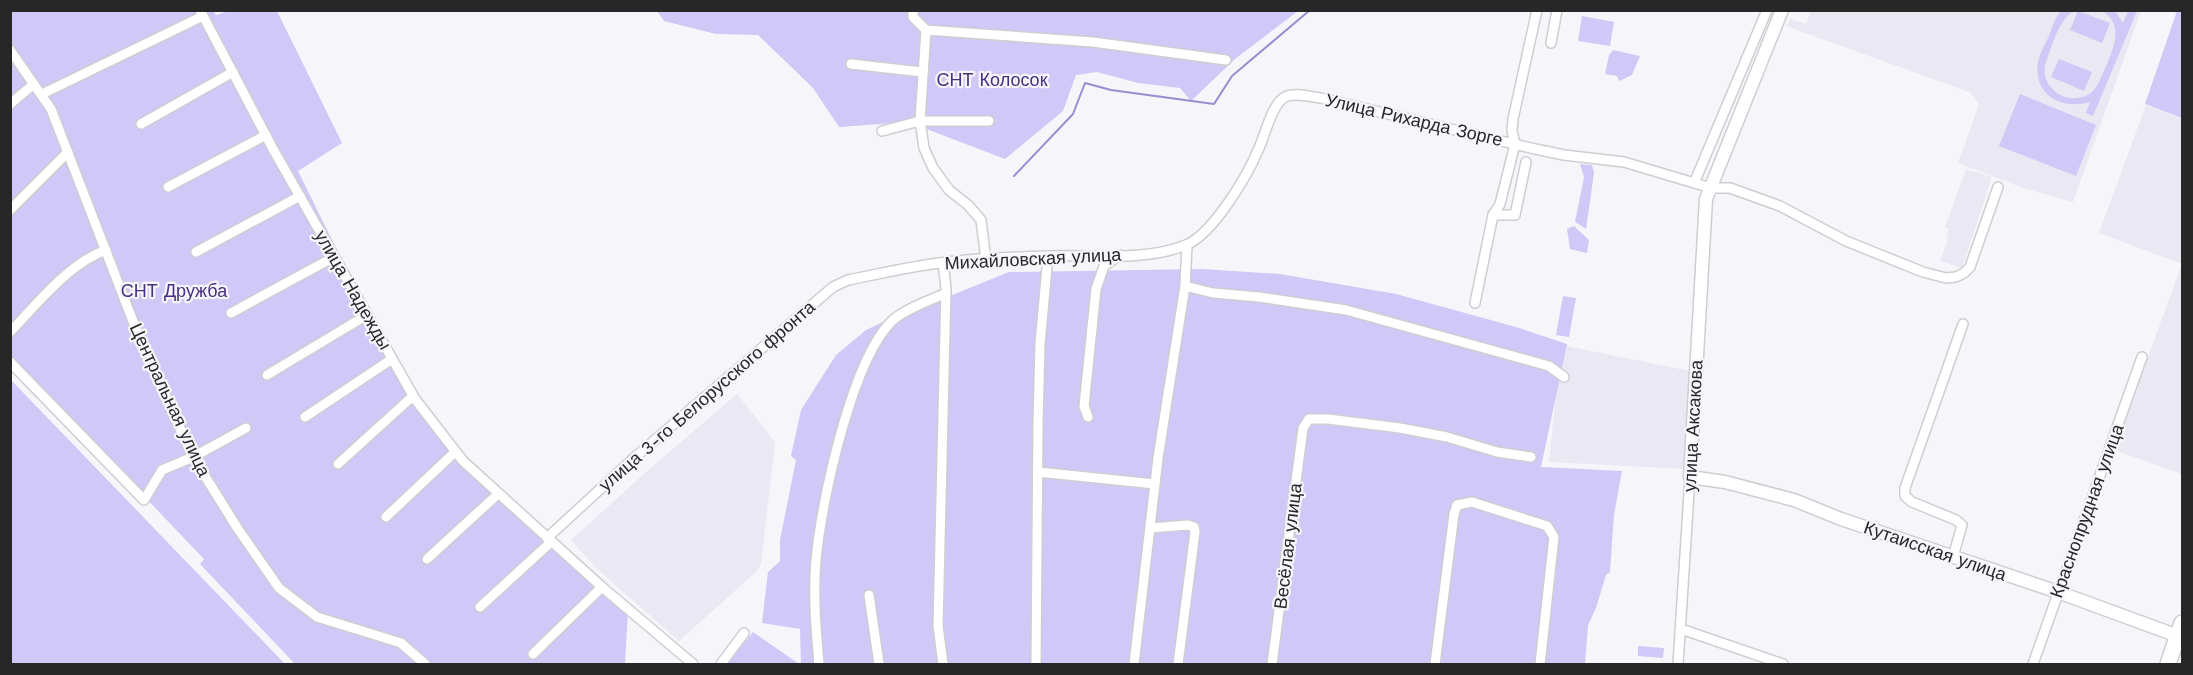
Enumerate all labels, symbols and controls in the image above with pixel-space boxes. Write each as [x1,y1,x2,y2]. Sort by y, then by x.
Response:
park label: СНТ Колосок [936,69,1048,90]
street label: Улица Рихарда Зорге [1323,89,1505,150]
street label: улица Надежды [311,226,396,353]
street label: Михайловская улица [944,243,1123,274]
park label: СНТ Дружба [121,280,228,301]
street label: улица 3-го Белорусского фронта [594,295,820,495]
street label: Центральная улица [126,320,216,481]
street label: улица Аксакова [1679,358,1706,493]
street label: Краснопрудная улица [2045,420,2128,601]
street label: Весёлая улица [1269,481,1306,610]
street label: Кутаисская улица [1861,516,2010,585]

